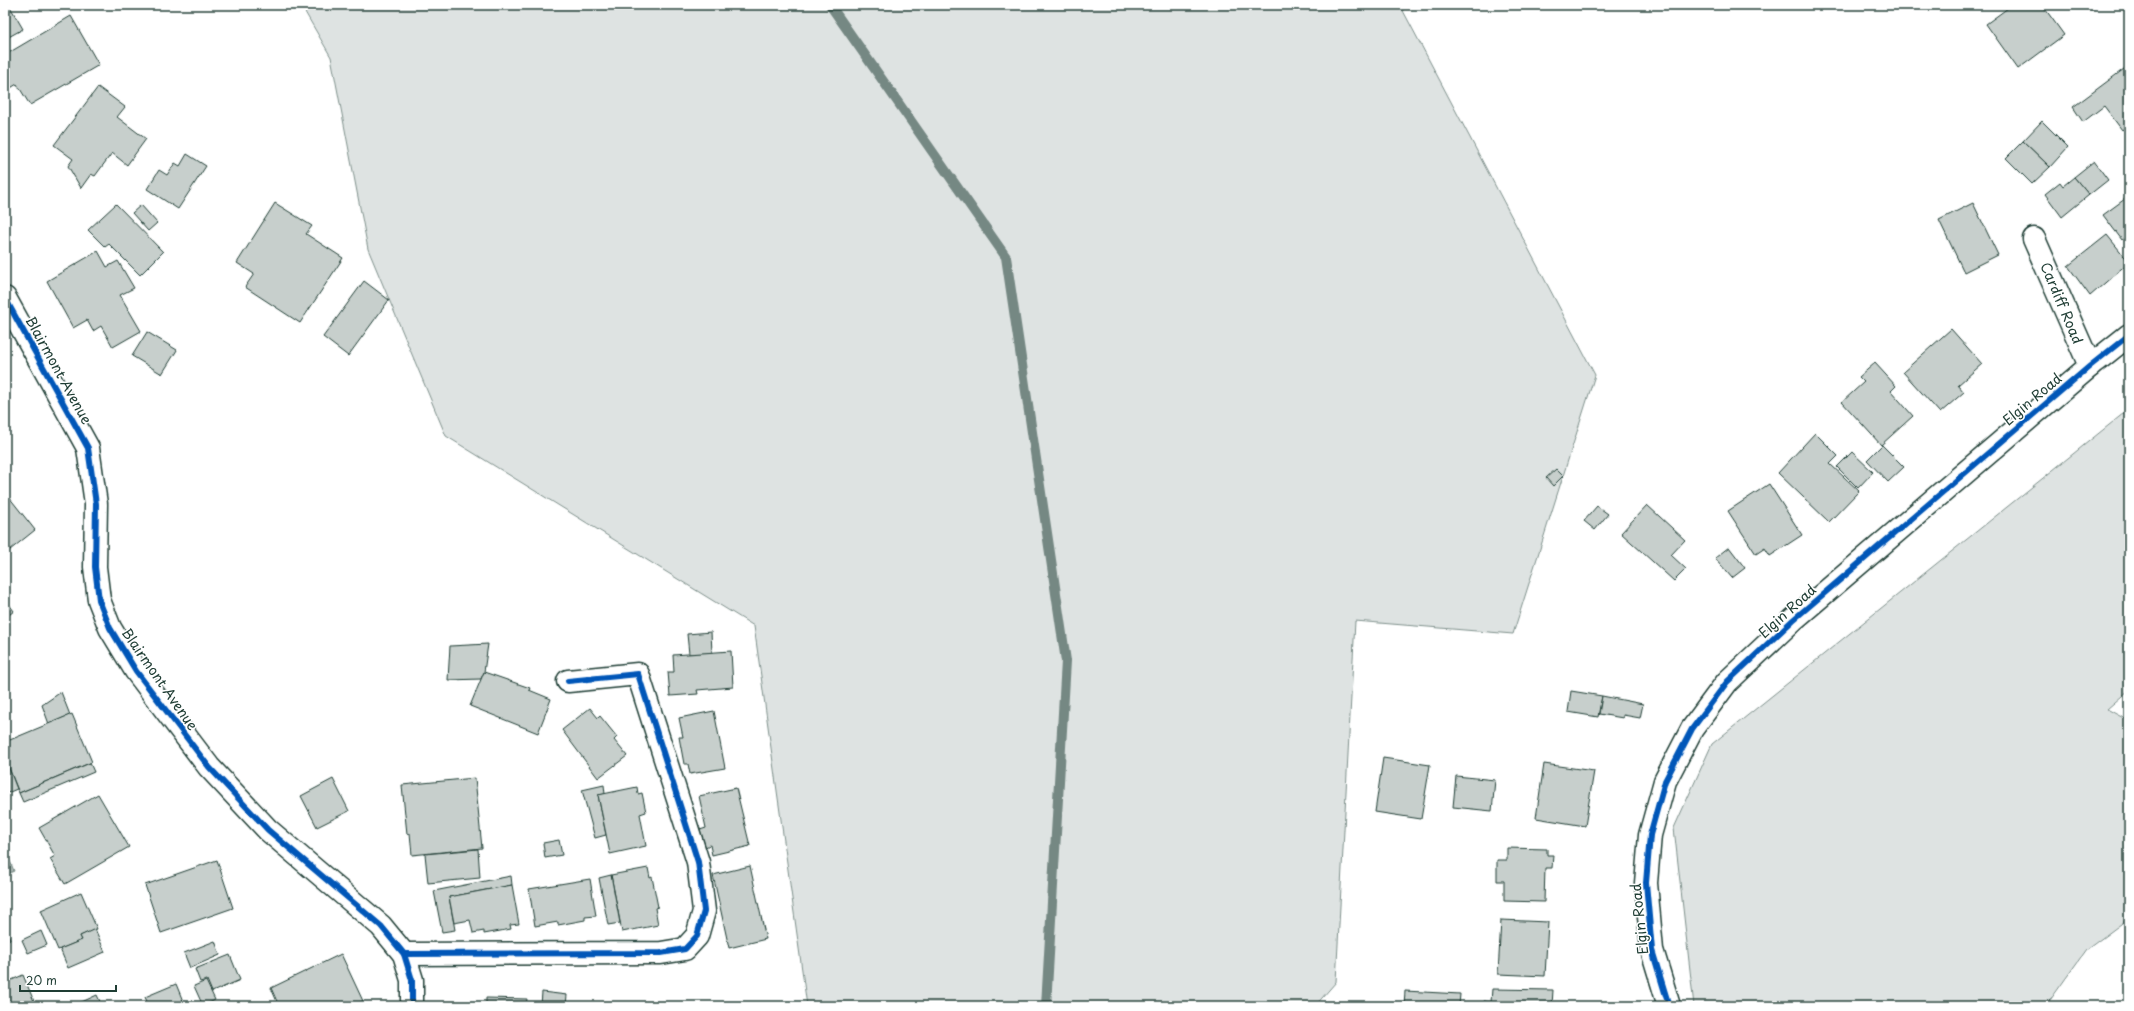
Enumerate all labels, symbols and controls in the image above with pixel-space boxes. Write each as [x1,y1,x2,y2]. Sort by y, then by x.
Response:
street label: Cardiff Road [2035,259,2089,347]
street label: Blairmont Avenue [21,312,98,428]
street label: Elgin Road [1998,368,2066,430]
street label: Elgin Road [1753,579,1821,643]
street label: Blairmont Avenue [117,624,203,735]
street label: Elgin Road [1625,882,1653,956]
scale bar [20,967,116,993]
text: 20 m [26,971,57,989]

